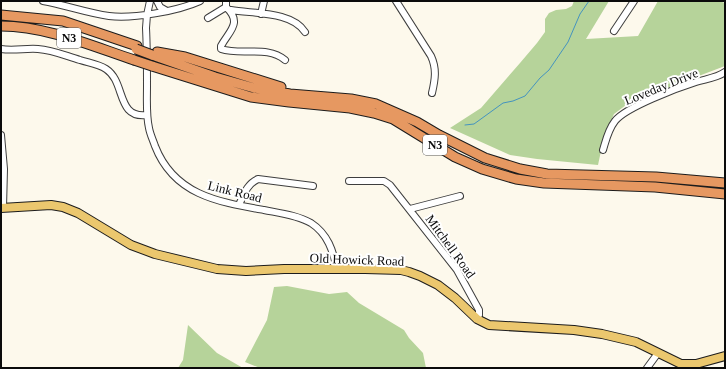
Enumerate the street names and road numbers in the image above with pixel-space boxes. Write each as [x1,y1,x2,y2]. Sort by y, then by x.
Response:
road number: N3 [57,28,81,48]
street label: Loveday Drive [622,65,701,108]
road number: N3 [423,135,447,155]
street label: Link Road [206,178,264,206]
street label: Mitchell Road [423,212,479,281]
street label: Old Howick Road [309,250,405,269]

